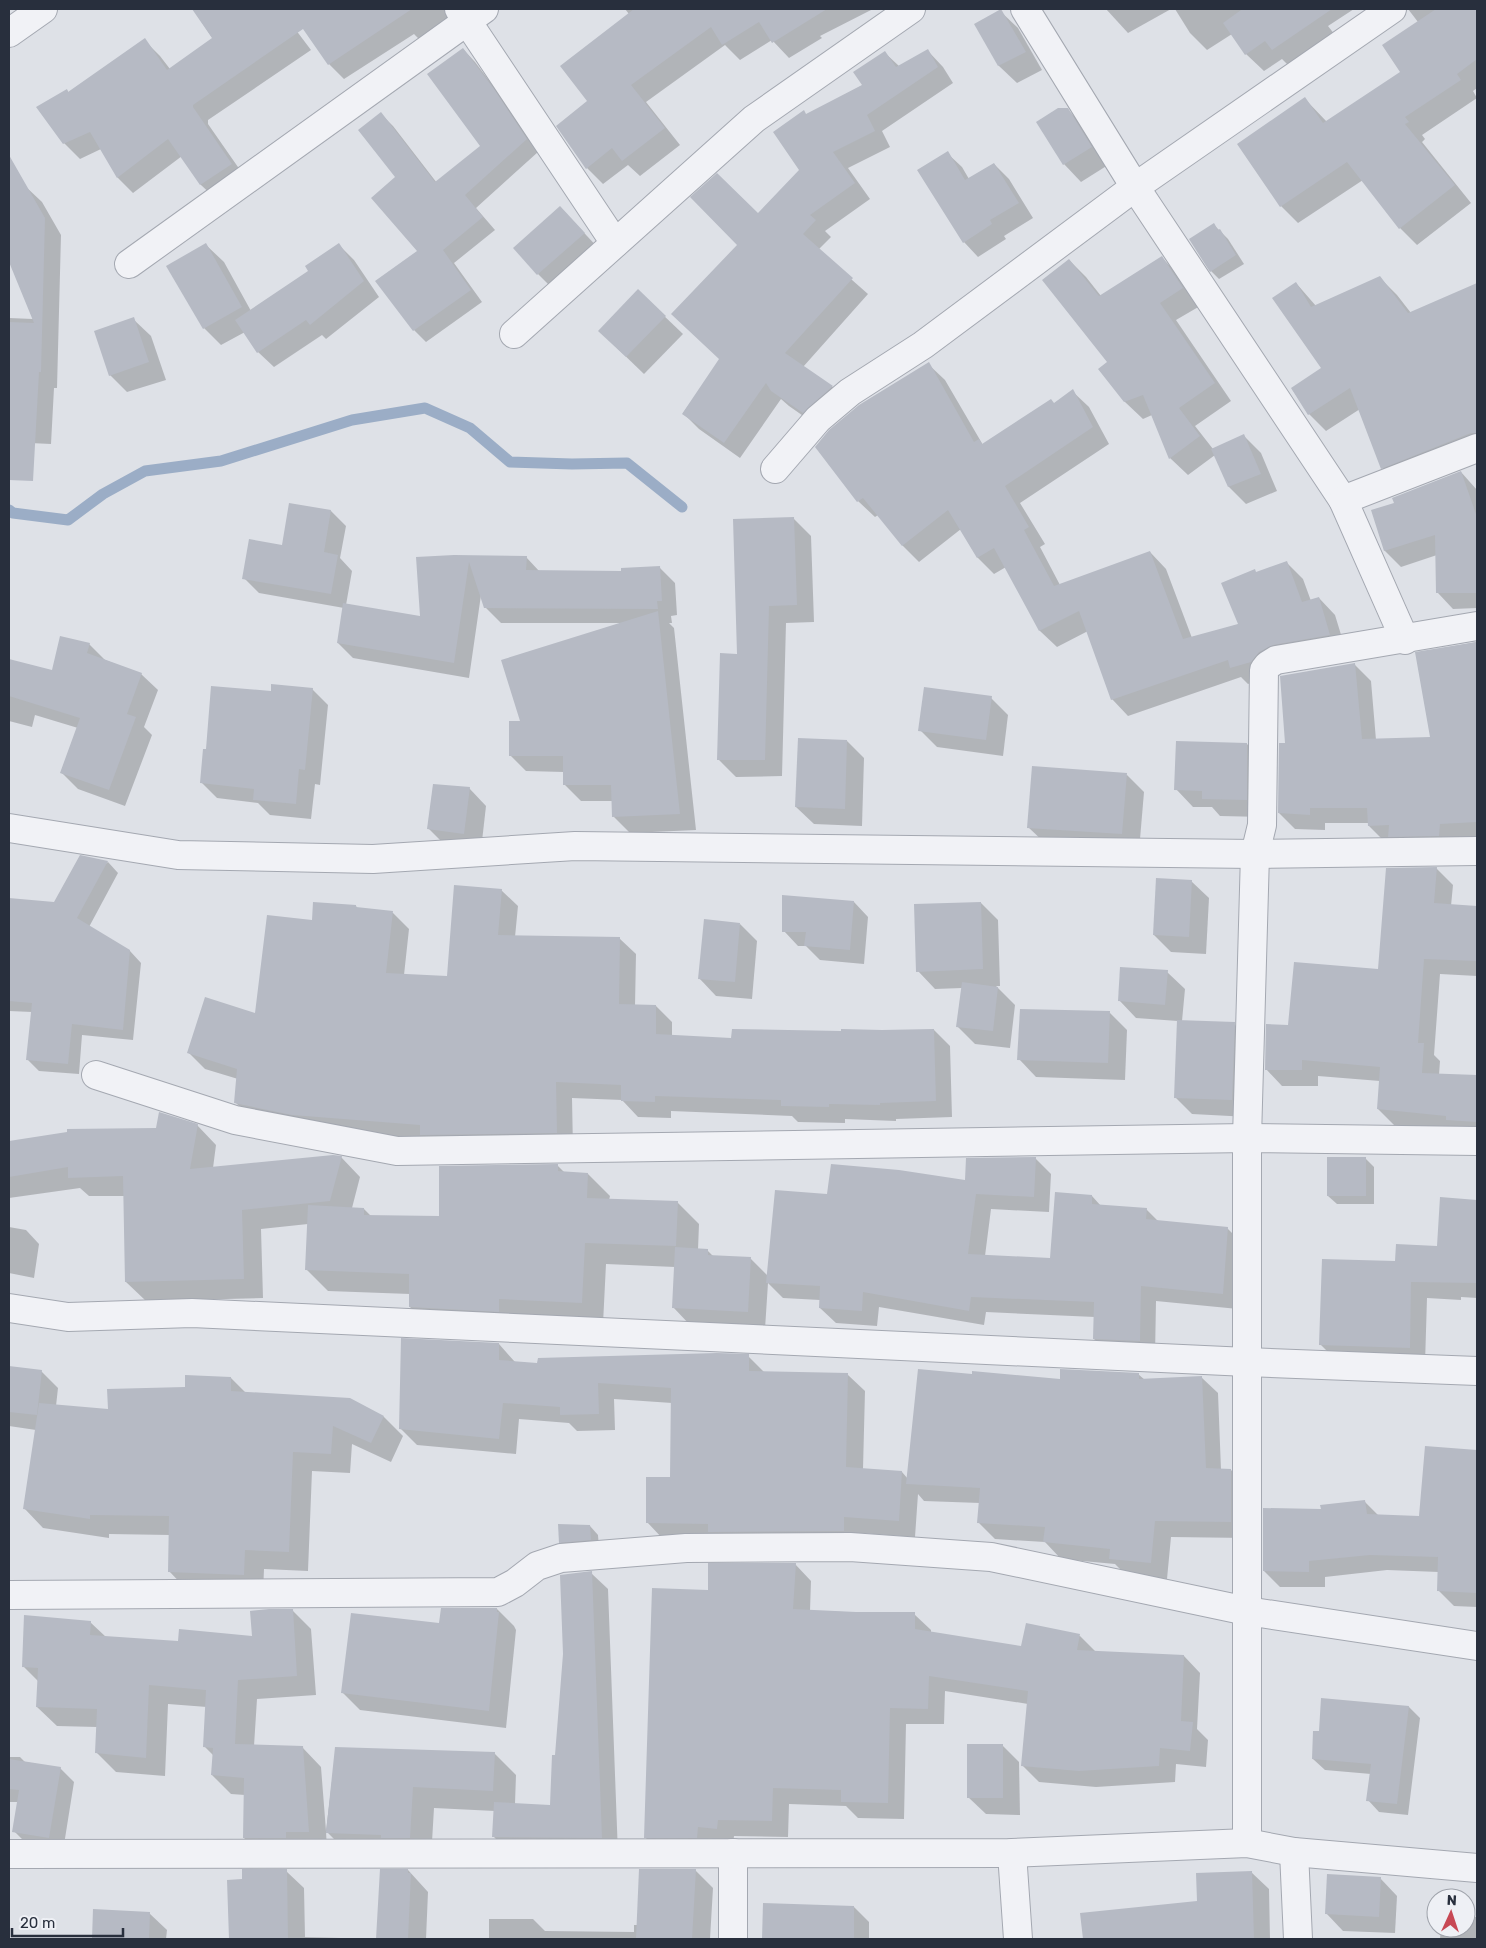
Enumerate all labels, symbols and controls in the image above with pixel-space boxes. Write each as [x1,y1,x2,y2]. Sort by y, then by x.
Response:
north arrow [1426,1888,1476,1938]
text: N [1446,1892,1457,1909]
scale bar [12,1906,124,1938]
text: 20 m [20,1914,55,1932]

